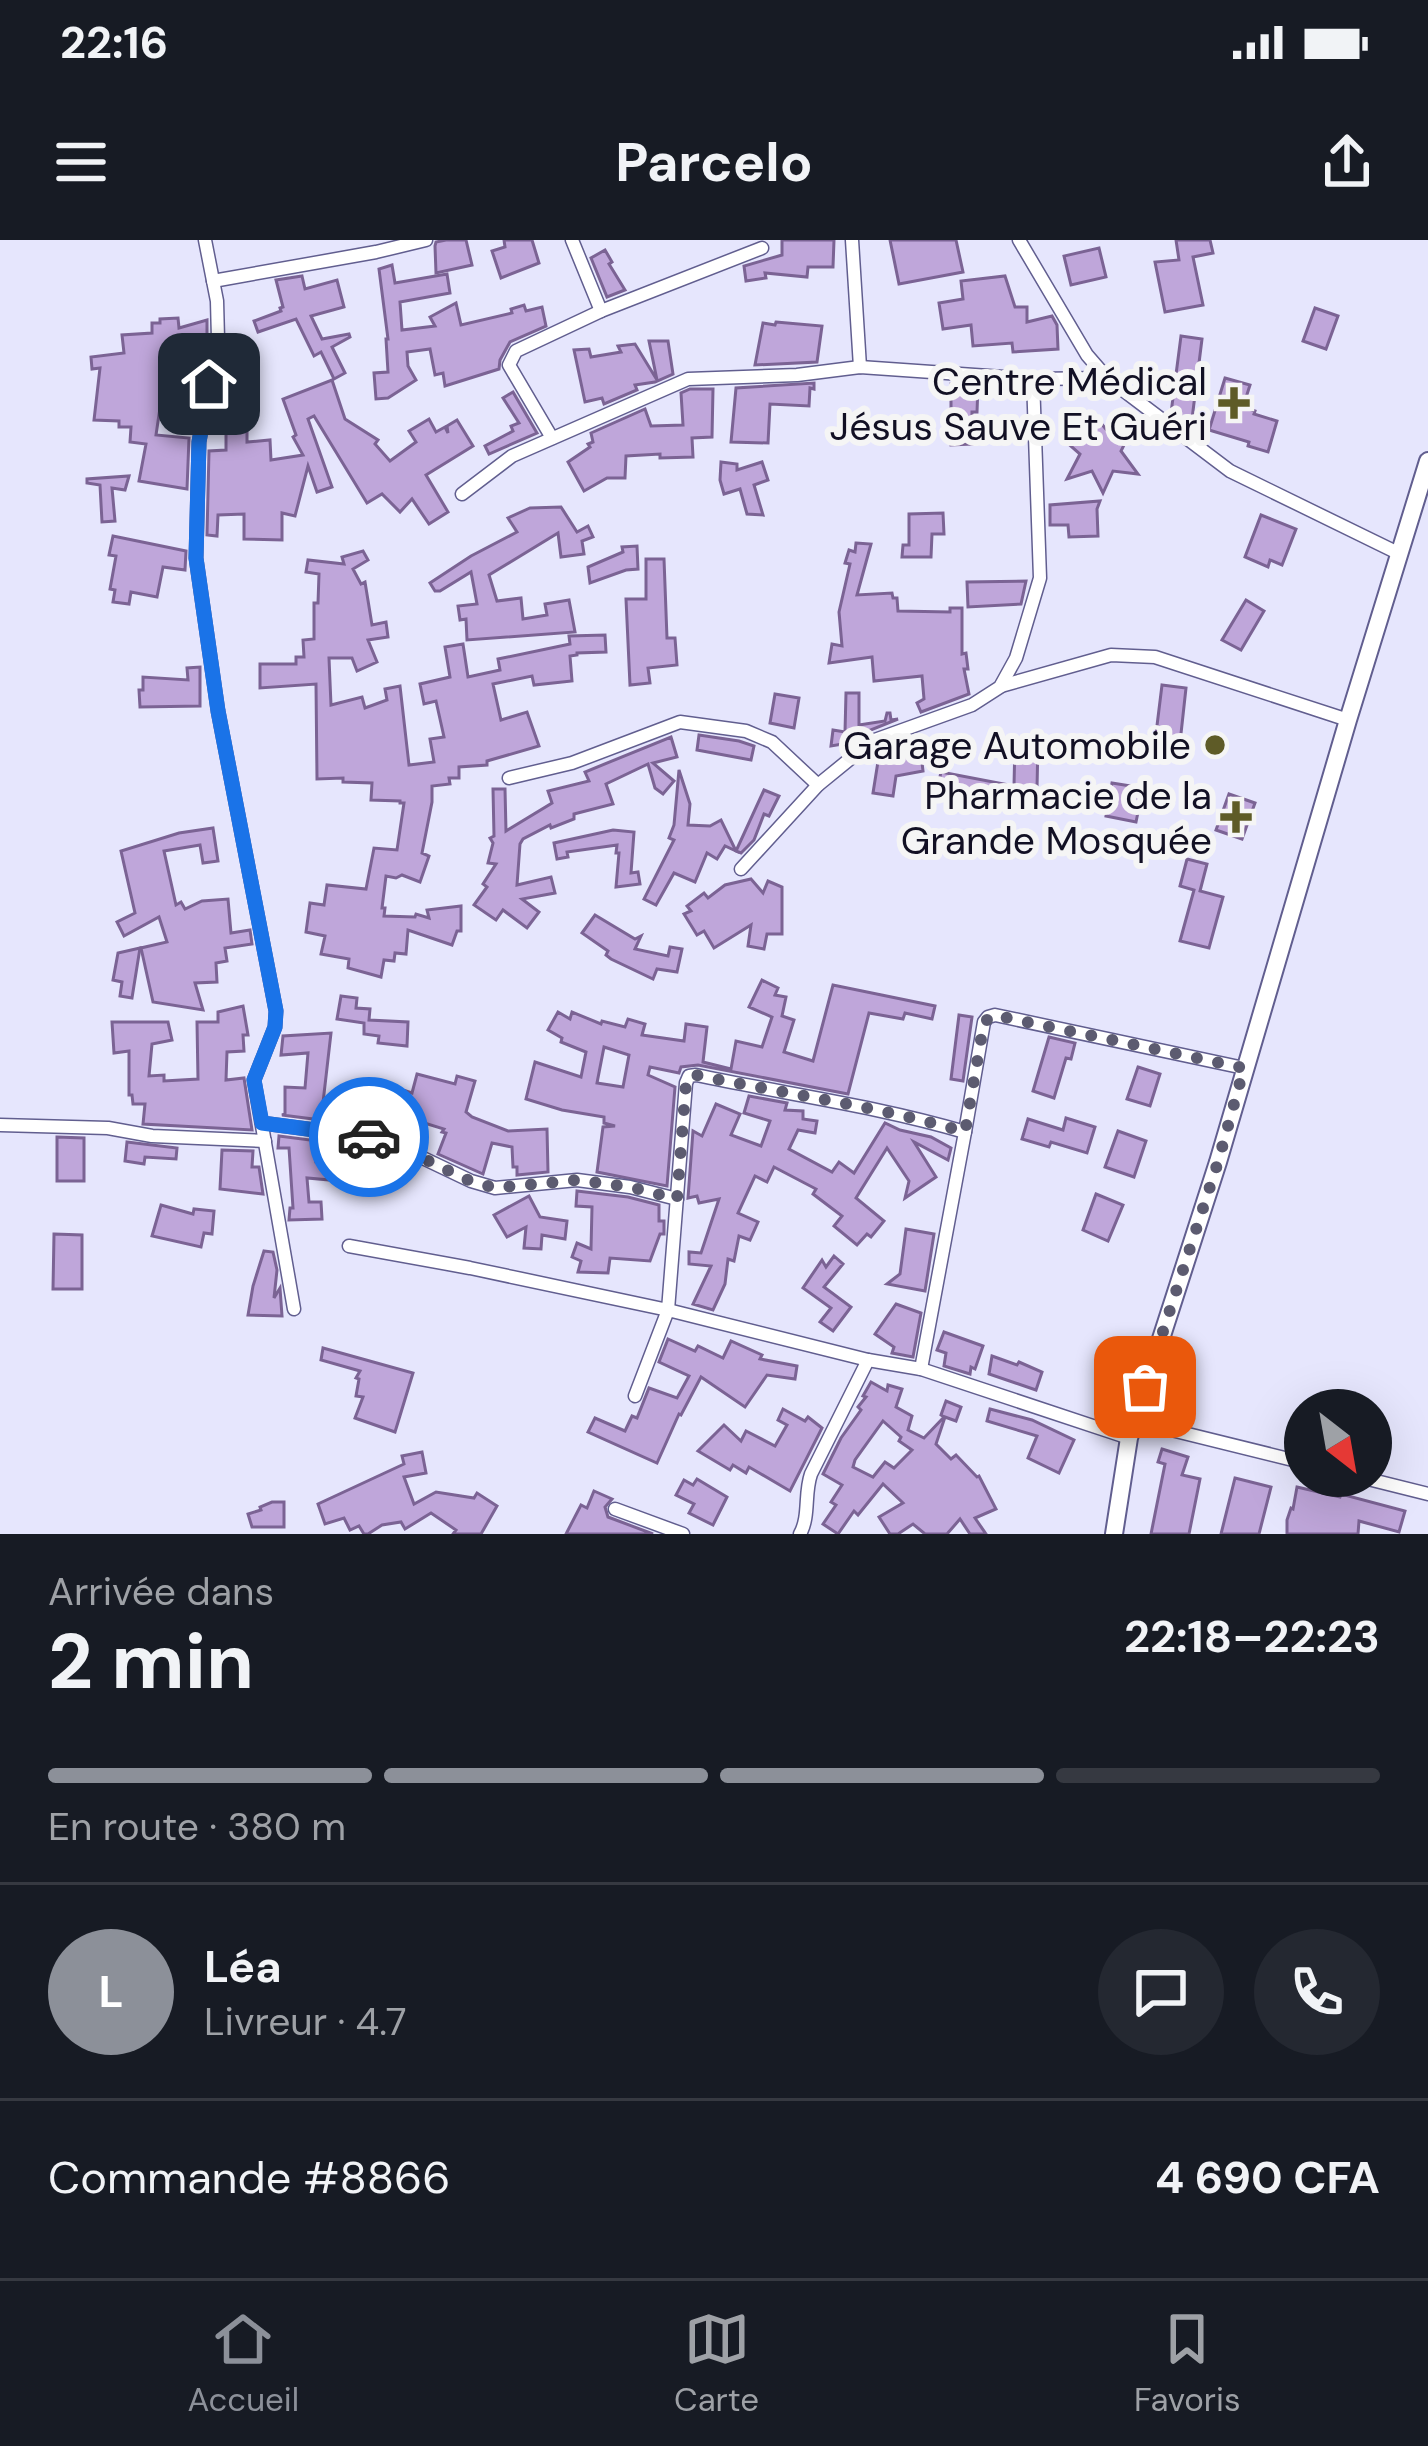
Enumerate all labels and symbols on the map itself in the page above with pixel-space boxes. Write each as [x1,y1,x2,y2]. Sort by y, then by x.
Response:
pin [158,333,260,435]
place label: Centre Médical Jésus Sauve Et Guéri [830,356,1207,452]
marker: Centre Médical Jésus Sauve Et Guéri [1218,387,1250,419]
place label: Garage Automobile [843,720,1191,771]
marker: Garage Automobile [1202,732,1228,758]
place label: Pharmacie de la Grande Mosquée [901,770,1212,866]
marker: Pharmacie de la Grande Mosquée [1223,804,1249,830]
courier [309,1077,429,1197]
pin [1094,1336,1196,1438]
north arrow [1284,1389,1392,1497]

